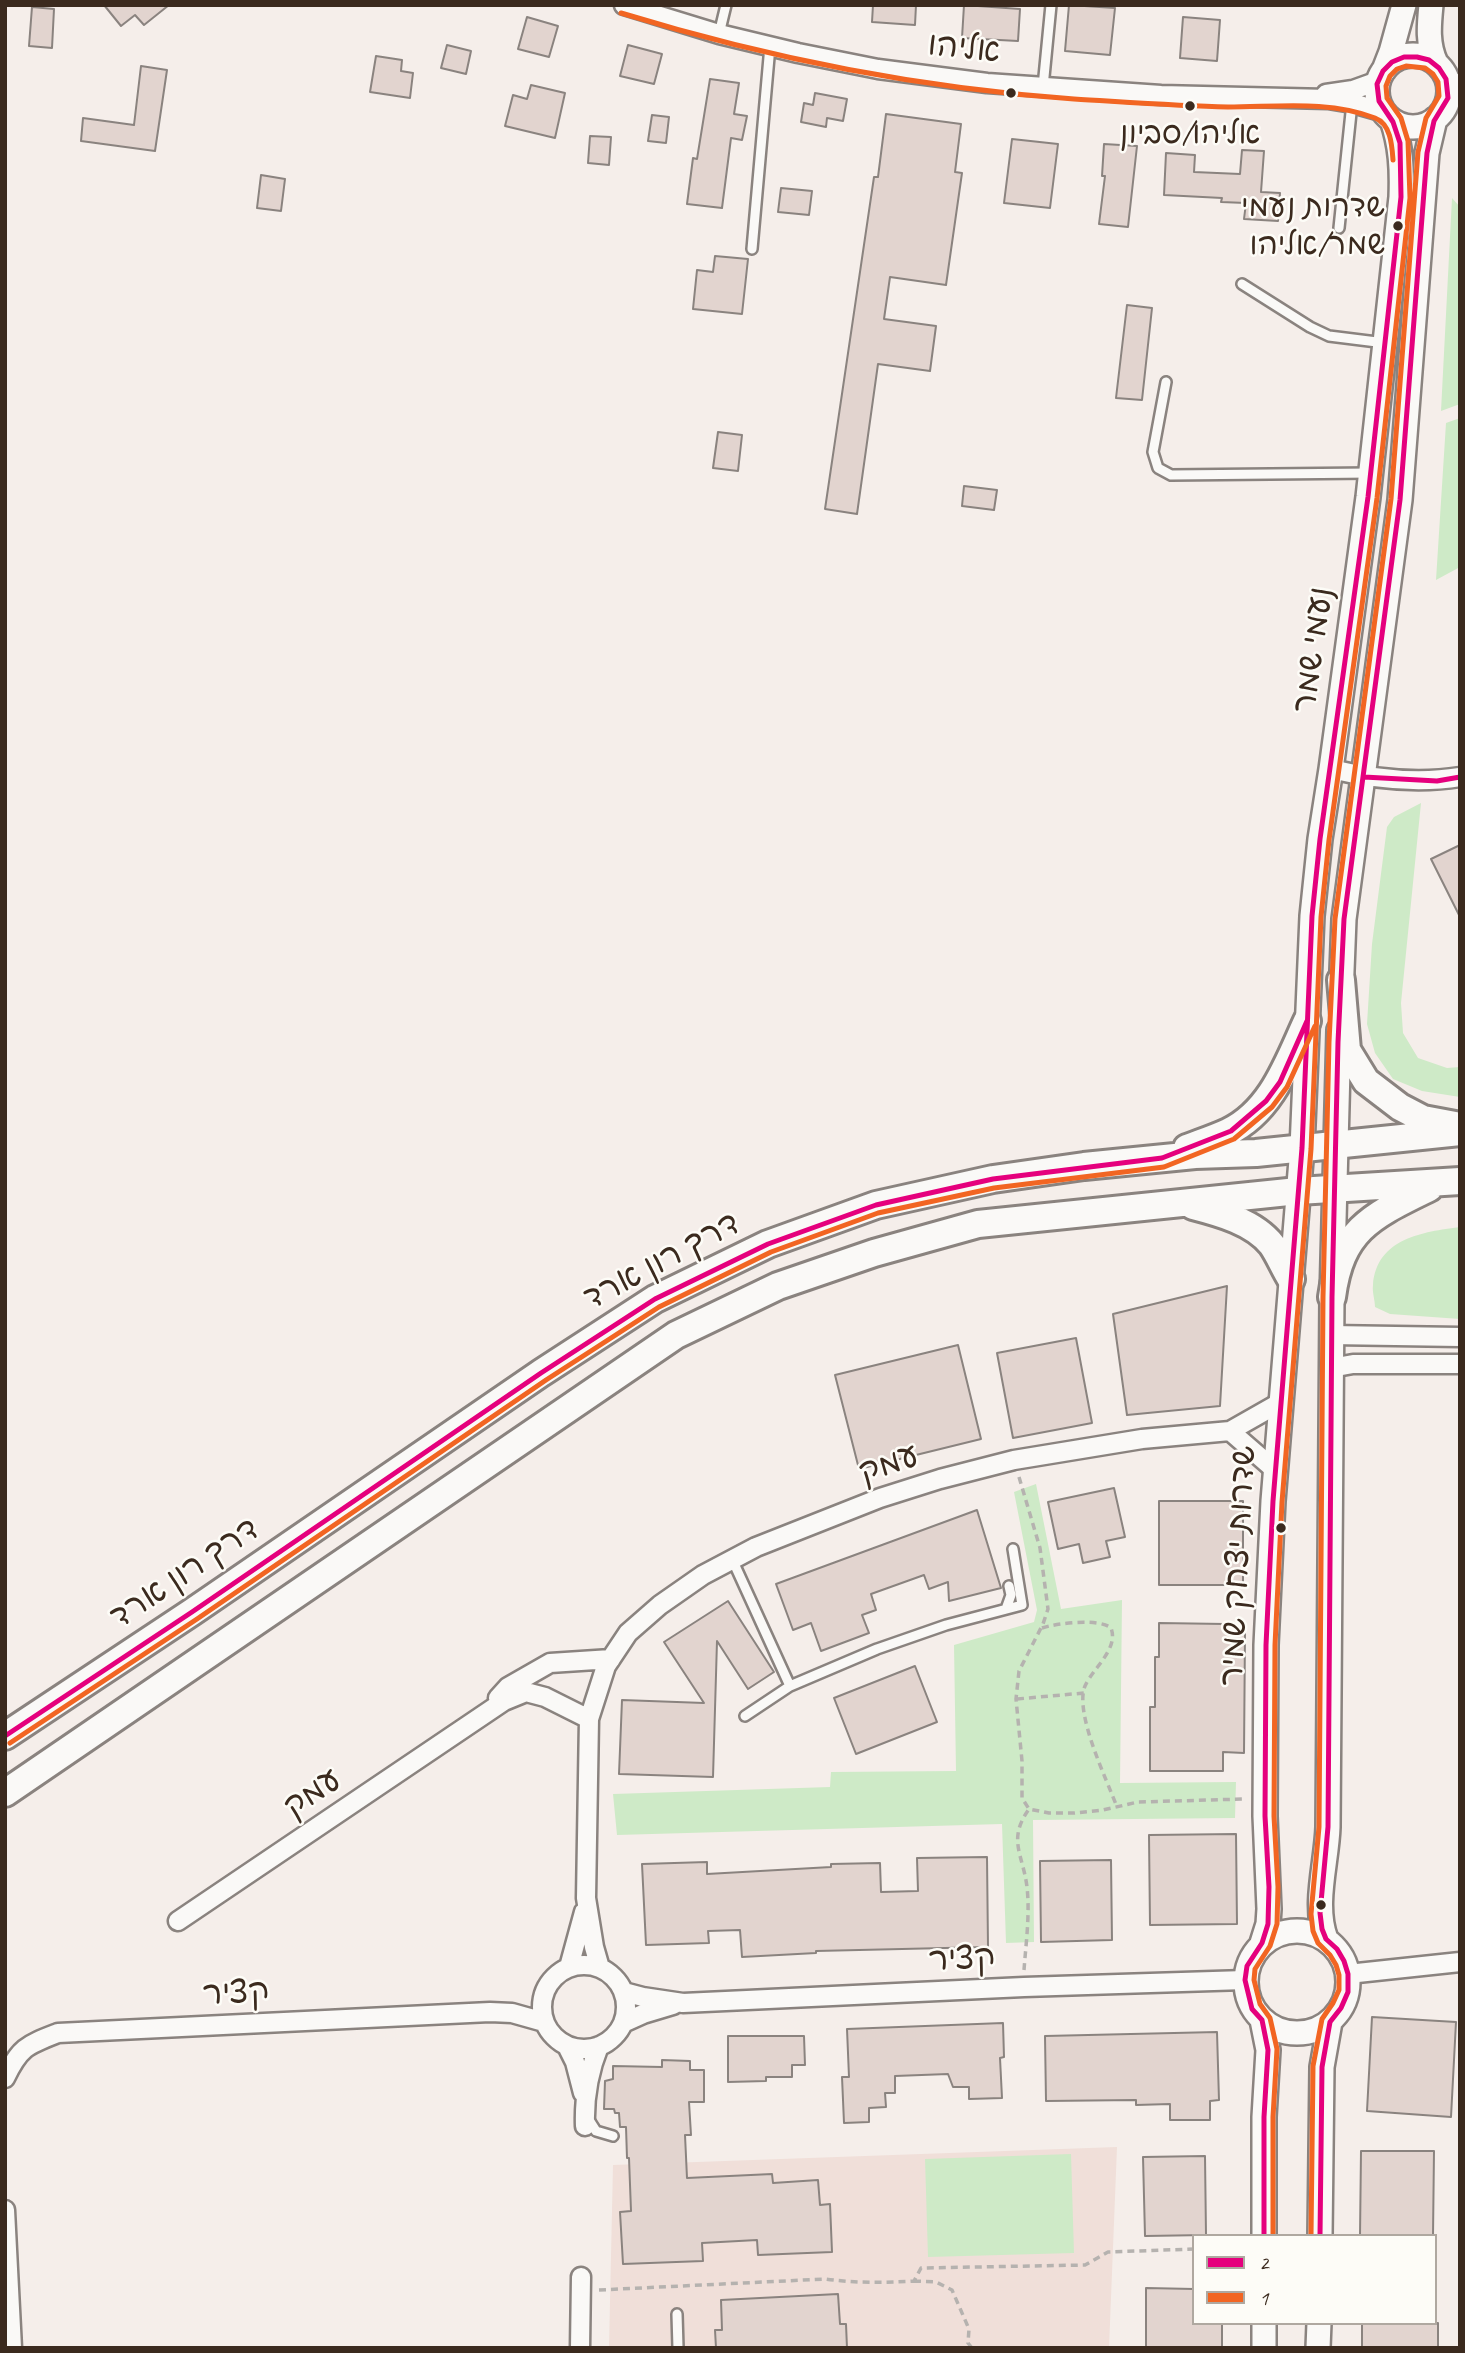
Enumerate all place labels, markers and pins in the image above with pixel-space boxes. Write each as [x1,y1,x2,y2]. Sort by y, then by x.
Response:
unlabelled marker [1004,86,1018,100]
marker: אליהו/סביון [1183,99,1197,113]
place label: אליהו/סביון [1119,116,1261,154]
place label: שדרות נעמי שמר/אליהו [1241,189,1385,262]
marker: שדרות נעמי שמר/אליהו [1391,219,1405,233]
unlabelled marker [1274,1521,1288,1535]
unlabelled marker [1314,1898,1328,1912]

